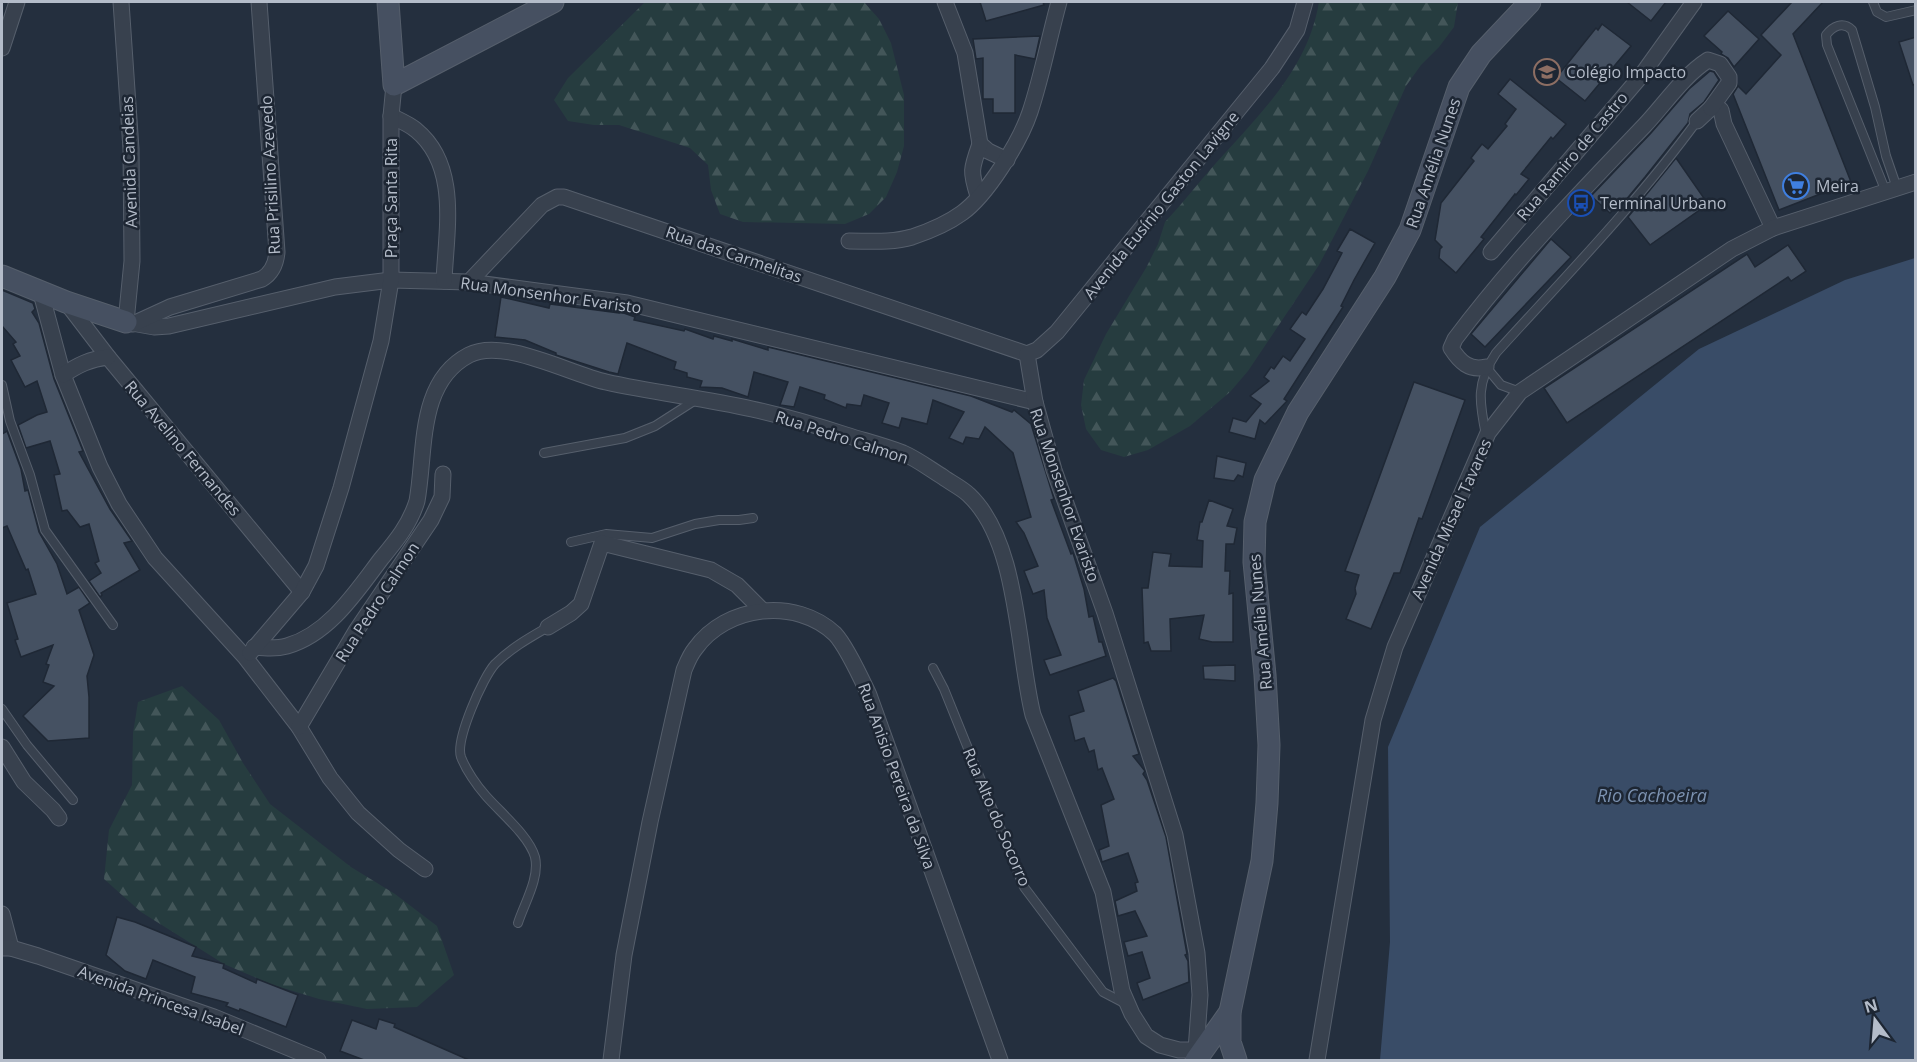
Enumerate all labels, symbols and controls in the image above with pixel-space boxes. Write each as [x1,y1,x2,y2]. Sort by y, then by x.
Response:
school or university icon: Colégio Impacto [1532,57,1562,87]
place label: Colégio Impacto [1566,61,1686,83]
street label: Rua Ramiro de Castro [1511,87,1633,225]
street label: Rua Prisilino Azevedo [255,95,285,255]
street label: Rua Amélia Nunes [1400,95,1466,231]
street label: Avenida Candeias [116,96,142,228]
street label: Avenida Eusínio Gaston Lavigne [1078,106,1244,304]
street label: Praça Santa Rita [380,138,402,258]
supermarket icon: Meira [1781,171,1811,201]
place label: Meira [1816,175,1859,197]
bus stop icon: Terminal Urbano [1566,188,1596,218]
place label: Terminal Urbano [1600,192,1726,214]
street label: Rua das Carmelitas [663,220,805,288]
street label: Rua Monsenhor Evaristo [459,271,643,319]
street label: Rua Avelino Fernandes [120,376,246,520]
street label: Rua Pedro Calmon [773,405,911,469]
street label: Rua Monsenhor Evaristo [1025,405,1105,585]
street label: Avenida Misael Tavares [1406,435,1496,603]
street label: Rua Pedro Calmon [330,538,424,666]
street label: Rua Amélia Nunes [1243,553,1277,691]
street label: Rua Anisio Pereira da Silva [853,680,941,872]
street label: Rua Alto do Socorro [958,744,1036,890]
water label: Rio Cachoeira [1597,783,1707,807]
street label: Avenida Princesa Isabel [75,960,247,1040]
north arrow [1845,990,1905,1050]
text: N [1862,993,1880,1018]

